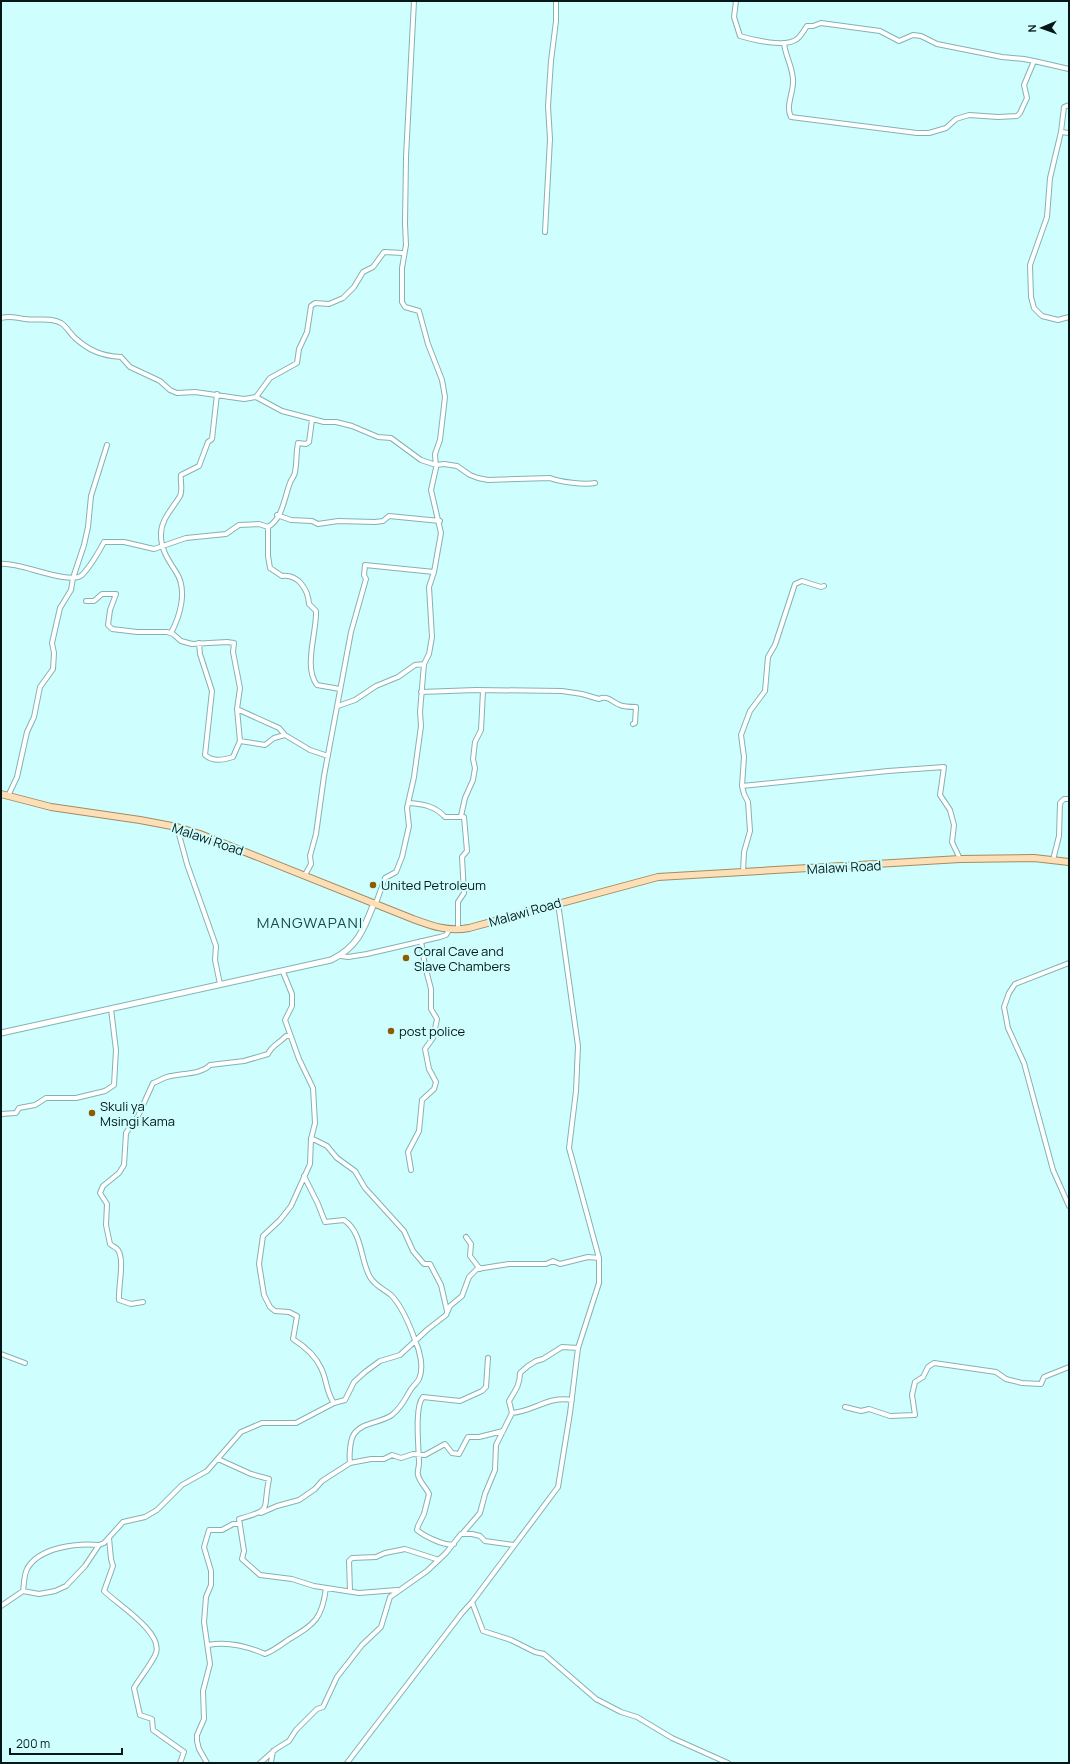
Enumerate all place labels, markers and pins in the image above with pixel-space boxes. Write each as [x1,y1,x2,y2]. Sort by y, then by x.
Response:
place label: United Petroleum [381,876,486,894]
marker: United Petroleum [368,880,378,890]
place label: Coral Cave and Slave Chambers [414,942,511,975]
marker: Coral Cave and Slave Chambers [401,953,411,963]
place label: post police [399,1022,465,1040]
marker: post police [386,1026,396,1036]
place label: Skuli ya Msingi Kama [100,1097,175,1130]
marker: Skuli ya Msingi Kama [87,1108,97,1118]

